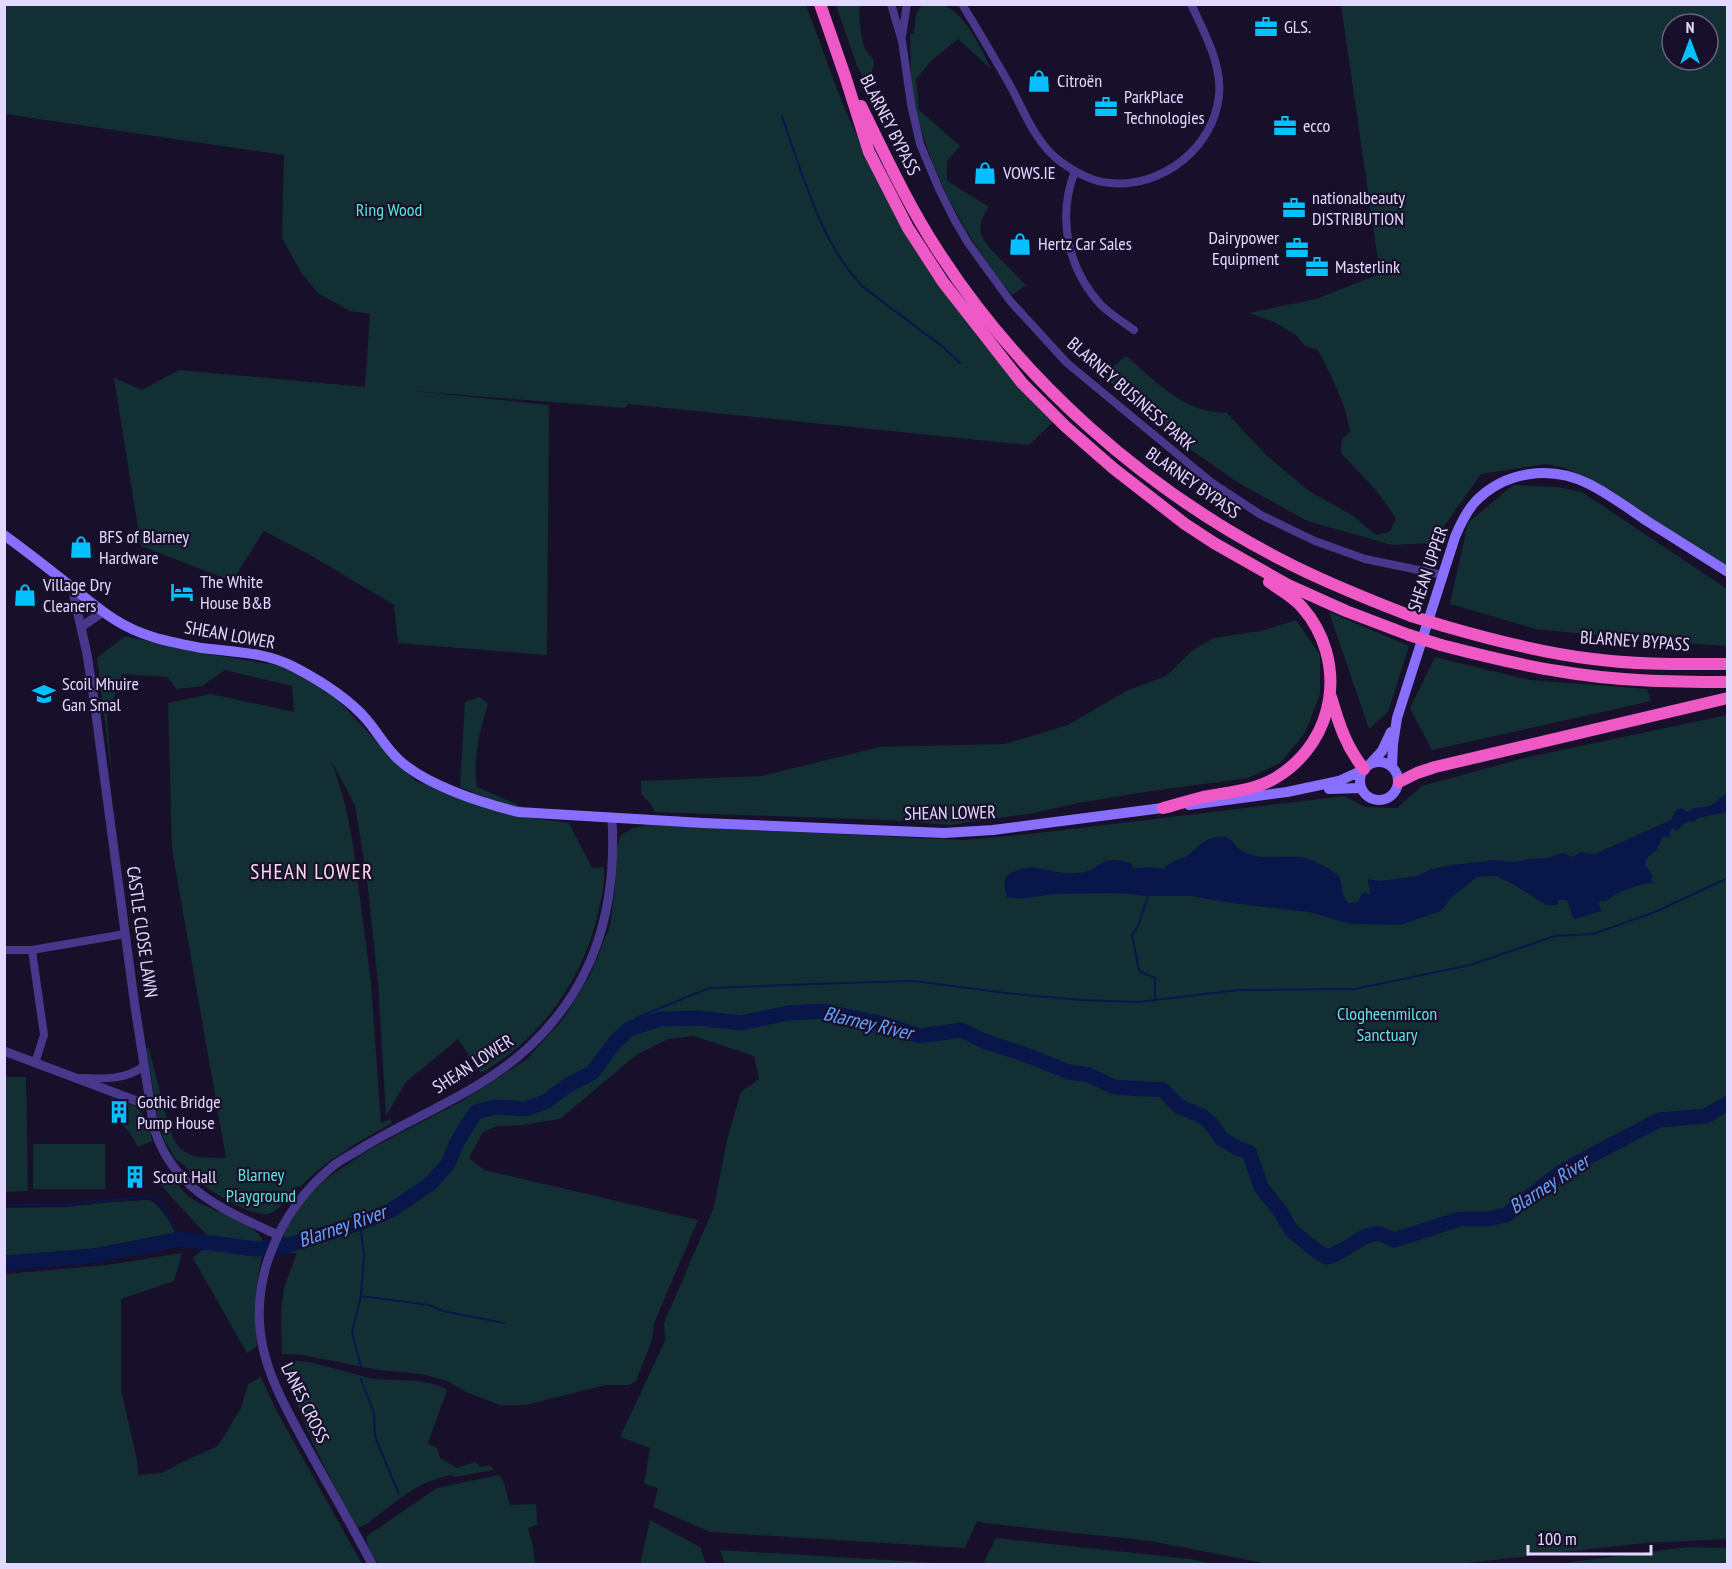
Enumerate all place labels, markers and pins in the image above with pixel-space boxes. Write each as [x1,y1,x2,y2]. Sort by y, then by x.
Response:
office icon: GLS. [1253,14,1279,40]
place label: GLS. [1284,15,1311,38]
shop icon: Citroën [1026,68,1052,94]
place label: Citroën [1057,69,1102,92]
place label: ParkPlace Technologies [1124,85,1205,129]
office icon: ParkPlace Technologies [1093,94,1119,120]
office icon: ecco [1272,113,1298,139]
place label: ecco [1303,114,1330,137]
shop icon: VOWS.IE [972,160,998,186]
place label: VOWS.IE [1002,161,1055,184]
place label: nationalbeauty DISTRIBUTION [1312,186,1405,230]
office icon: nationalbeauty DISTRIBUTION [1281,195,1307,221]
place label: Dairypower Equipment [1208,226,1279,270]
shop icon: Hertz Car Sales [1007,231,1033,257]
place label: Hertz Car Sales [1038,232,1132,255]
office icon: Dairypower Equipment [1284,235,1310,261]
office icon: Masterlink [1304,254,1330,280]
place label: Masterlink [1335,255,1400,278]
place label: BFS of Blarney Hardware [99,525,189,569]
shop icon: BFS of Blarney Hardware [68,534,94,560]
place label: The White House B&B [200,570,271,614]
place label: Village Dry Cleaners [42,573,111,617]
hotel icon: The White House B&B [169,579,195,605]
shop icon: Village Dry Cleaners [12,582,38,608]
place label: Scoil Mhuire Gan Smal [62,672,139,716]
school or university icon: Scoil Mhuire Gan Smal [31,681,57,707]
place label: Gothic Bridge Pump House [137,1090,221,1134]
building icon: Gothic Bridge Pump House [106,1099,132,1125]
building icon: Scout Hall [122,1164,148,1190]
place label: Scout Hall [153,1165,217,1188]

